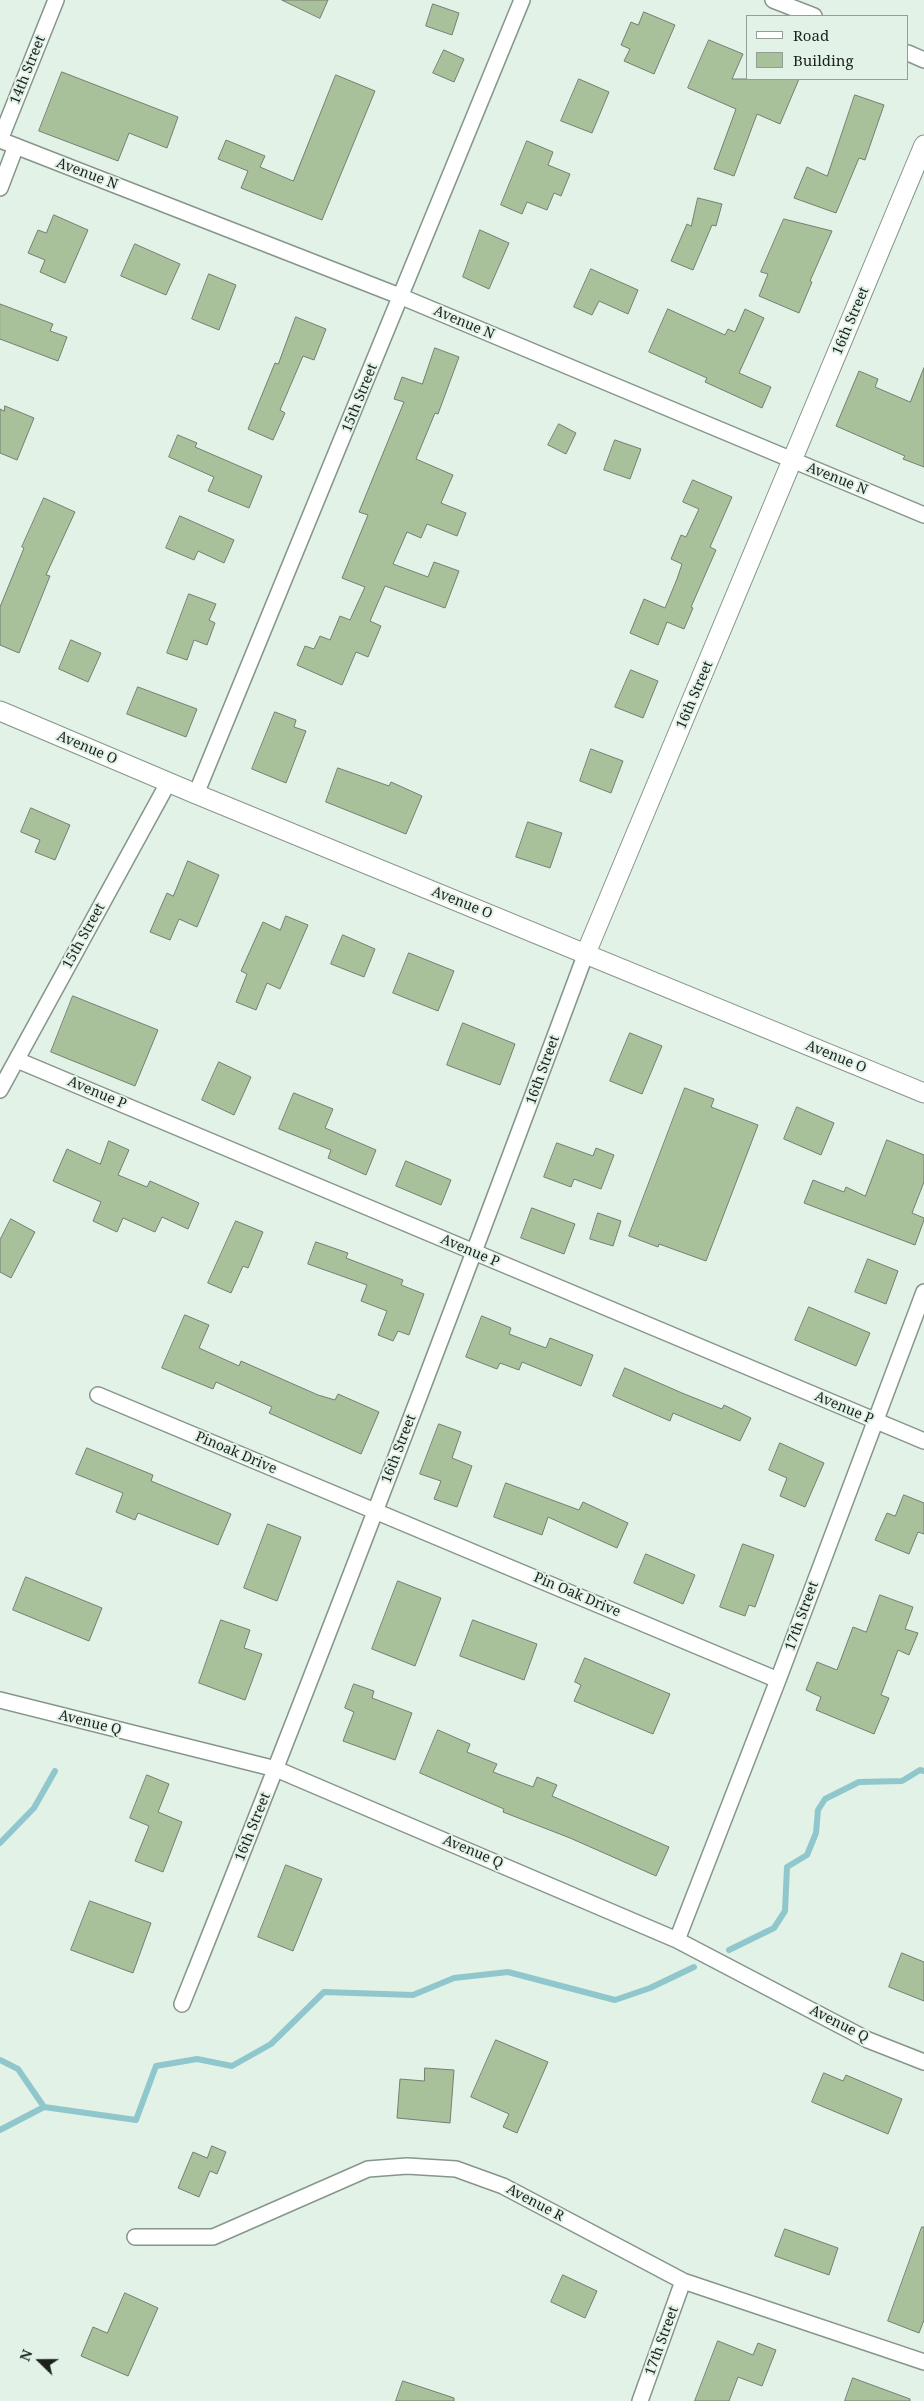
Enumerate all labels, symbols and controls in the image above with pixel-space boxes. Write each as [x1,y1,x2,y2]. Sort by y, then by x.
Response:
legend [746,15,909,80]
text: Road [793,25,829,45]
street label: 14th Street [7,33,49,107]
text: Building [793,50,854,70]
street label: Avenue N [54,155,120,193]
street label: 16th Street [829,285,873,357]
street label: Avenue N [431,303,497,343]
street label: 15th Street [339,361,381,435]
street label: Avenue N [804,459,870,499]
street label: 16th Street [673,659,717,731]
street label: Avenue O [54,728,120,768]
street label: Avenue O [429,883,495,923]
street label: 15th Street [59,900,109,972]
street label: 16th Street [523,1033,563,1107]
street label: Avenue O [803,1037,869,1077]
street label: Avenue P [65,1073,129,1113]
street label: Avenue P [438,1231,502,1271]
street label: Avenue P [812,1388,876,1428]
street label: 16th Street [378,1412,420,1486]
street label: Pinoak Drive [193,1428,279,1478]
street label: Pin Oak Drive [531,1569,623,1621]
street label: 17th Street [782,1579,822,1653]
street label: Avenue Q [57,1707,123,1739]
street label: 16th Street [232,1790,274,1864]
street label: Avenue Q [440,1832,506,1872]
street label: Avenue Q [807,2002,871,2046]
street label: Avenue R [503,2181,567,2225]
street label: 17th Street [642,2304,682,2378]
north arrow [15,2336,65,2386]
text: N [15,2347,37,2364]

